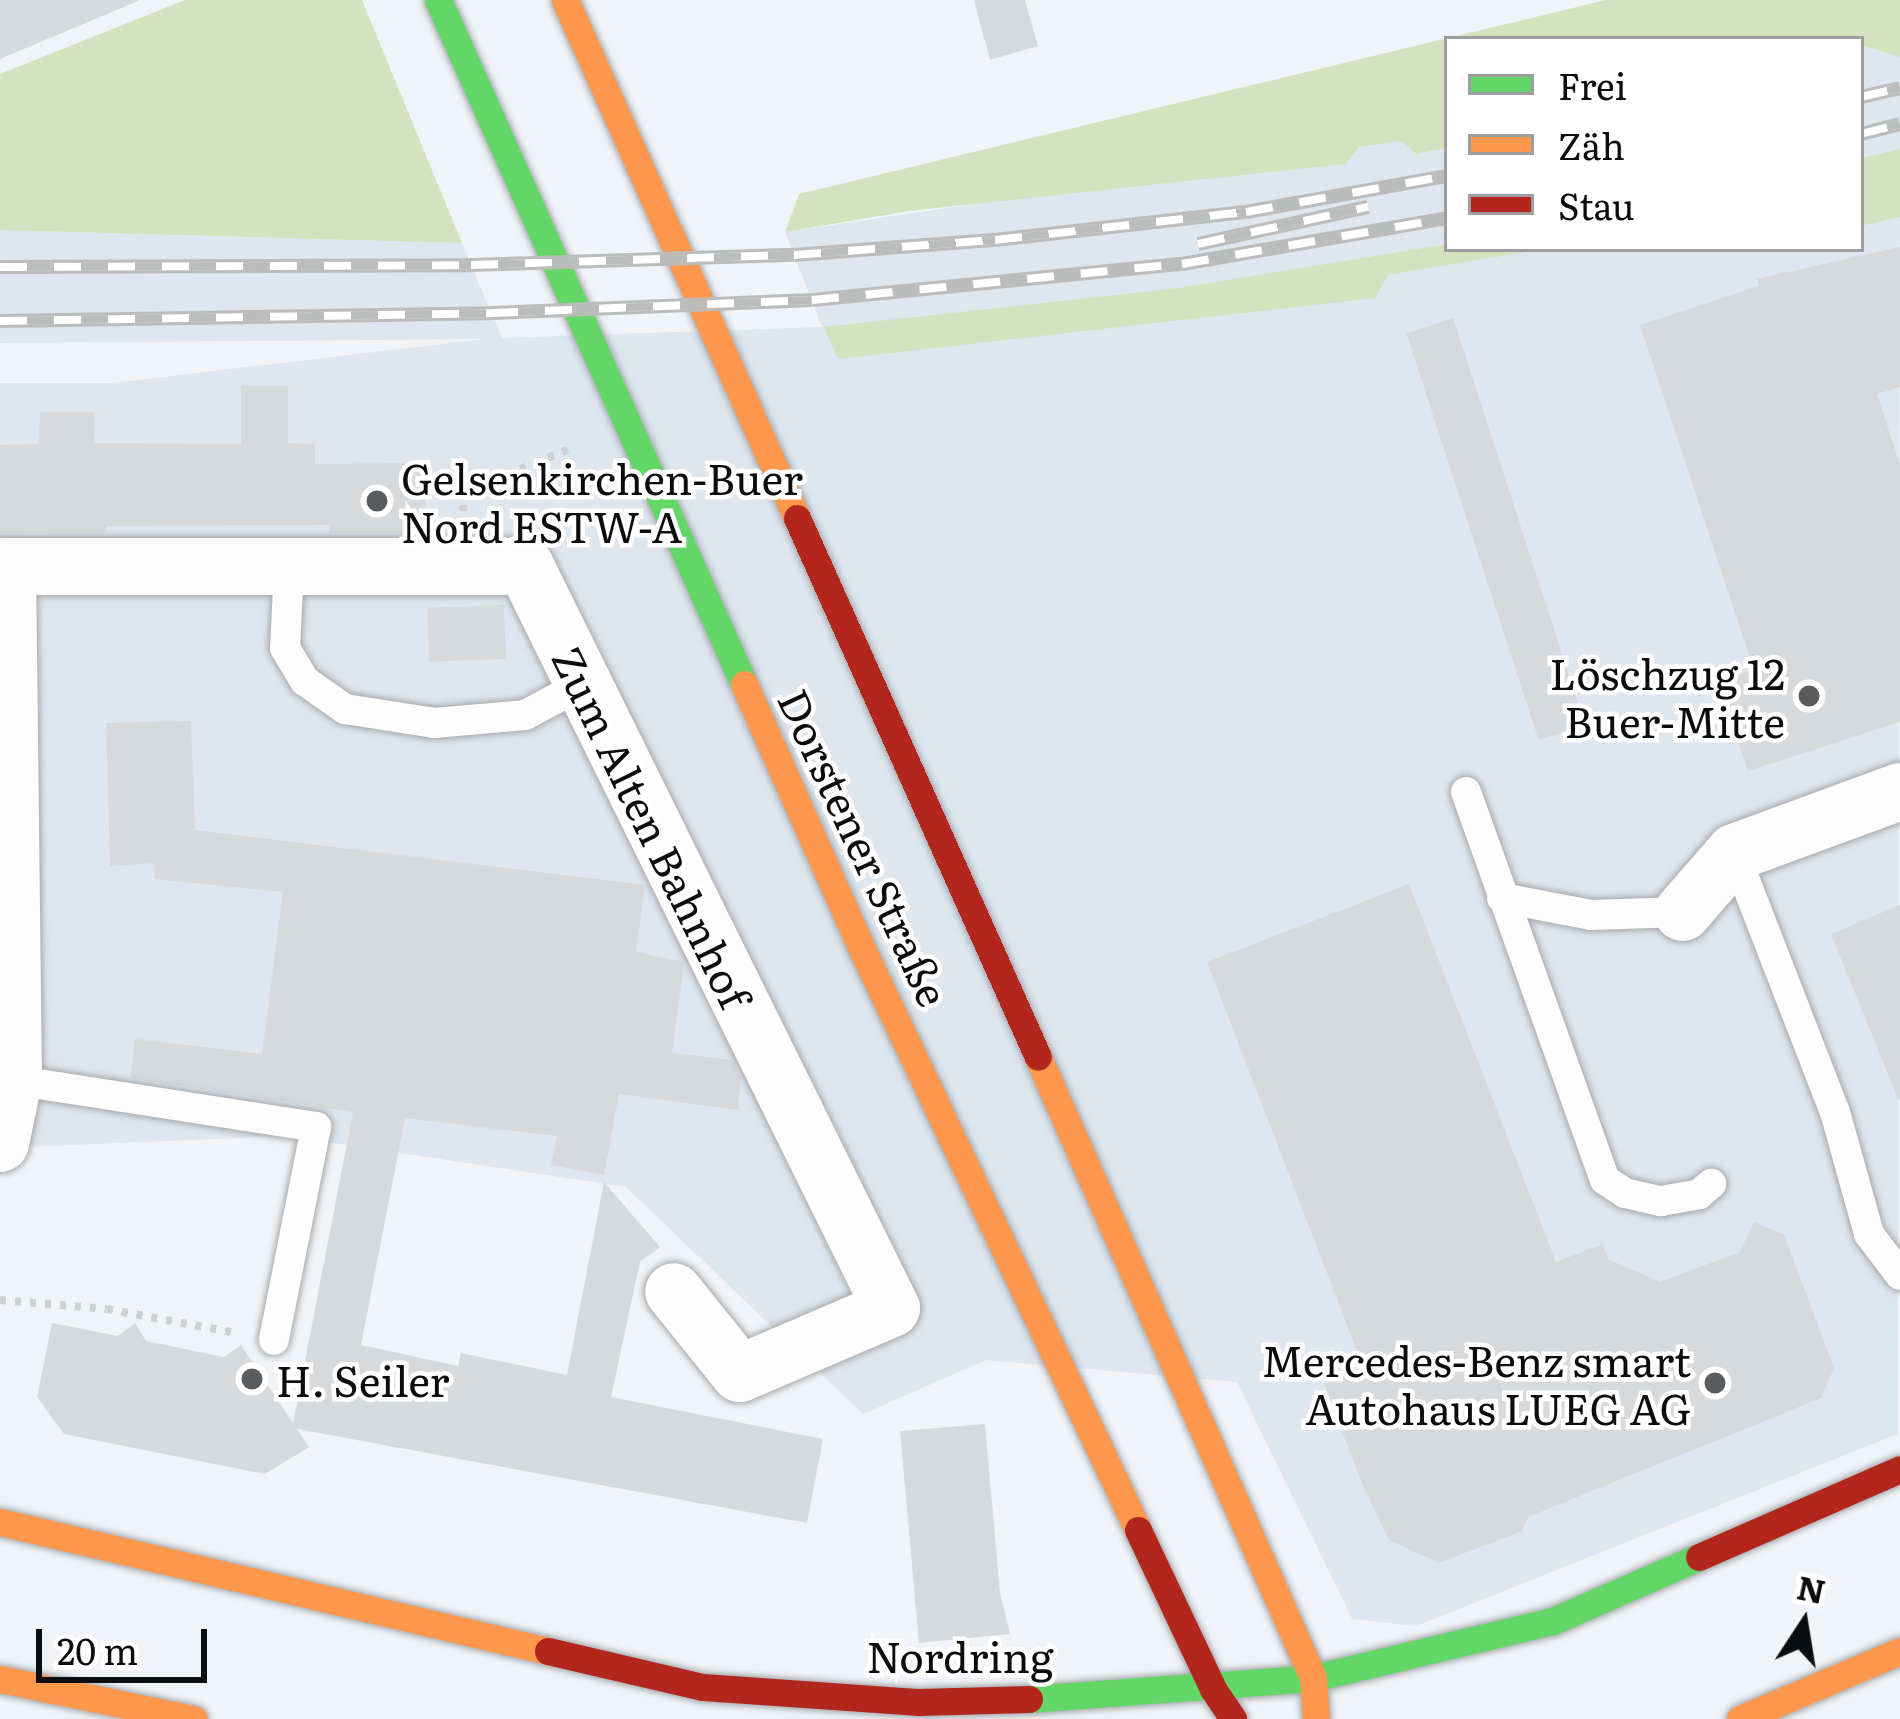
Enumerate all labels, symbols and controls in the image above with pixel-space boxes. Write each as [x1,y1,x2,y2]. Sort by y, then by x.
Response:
legend [1444,36,1864,252]
text: Frei [1558,58,1627,111]
text: Zäh [1558,118,1625,171]
text: Stau [1558,178,1635,231]
place label: Gelsenkirchen-Buer Nord ESTW-A [401,452,803,550]
marker: Gelsenkirchen-Buer Nord ESTW-A [364,488,390,514]
street label: Zum Alten Bahnhof [544,638,762,1016]
place label: Löschzug 12 Buer-Mitte [1550,647,1785,746]
street label: Dorstener Straße [770,681,960,1013]
marker: Löschzug 12 Buer-Mitte [1796,683,1822,709]
place label: Mercedes-Benz smart Autohaus LUEG AG [1262,1334,1691,1432]
place label: H. Seiler [276,1354,449,1404]
marker: H. Seiler [239,1366,265,1392]
marker: Mercedes-Benz smart Autohaus LUEG AG [1702,1370,1728,1396]
text: N [1793,1560,1830,1614]
north arrow [1744,1563,1864,1683]
scale bar [42,1605,213,1679]
text: 20 m [57,1623,138,1676]
street label: Nordring [866,1630,1054,1680]

